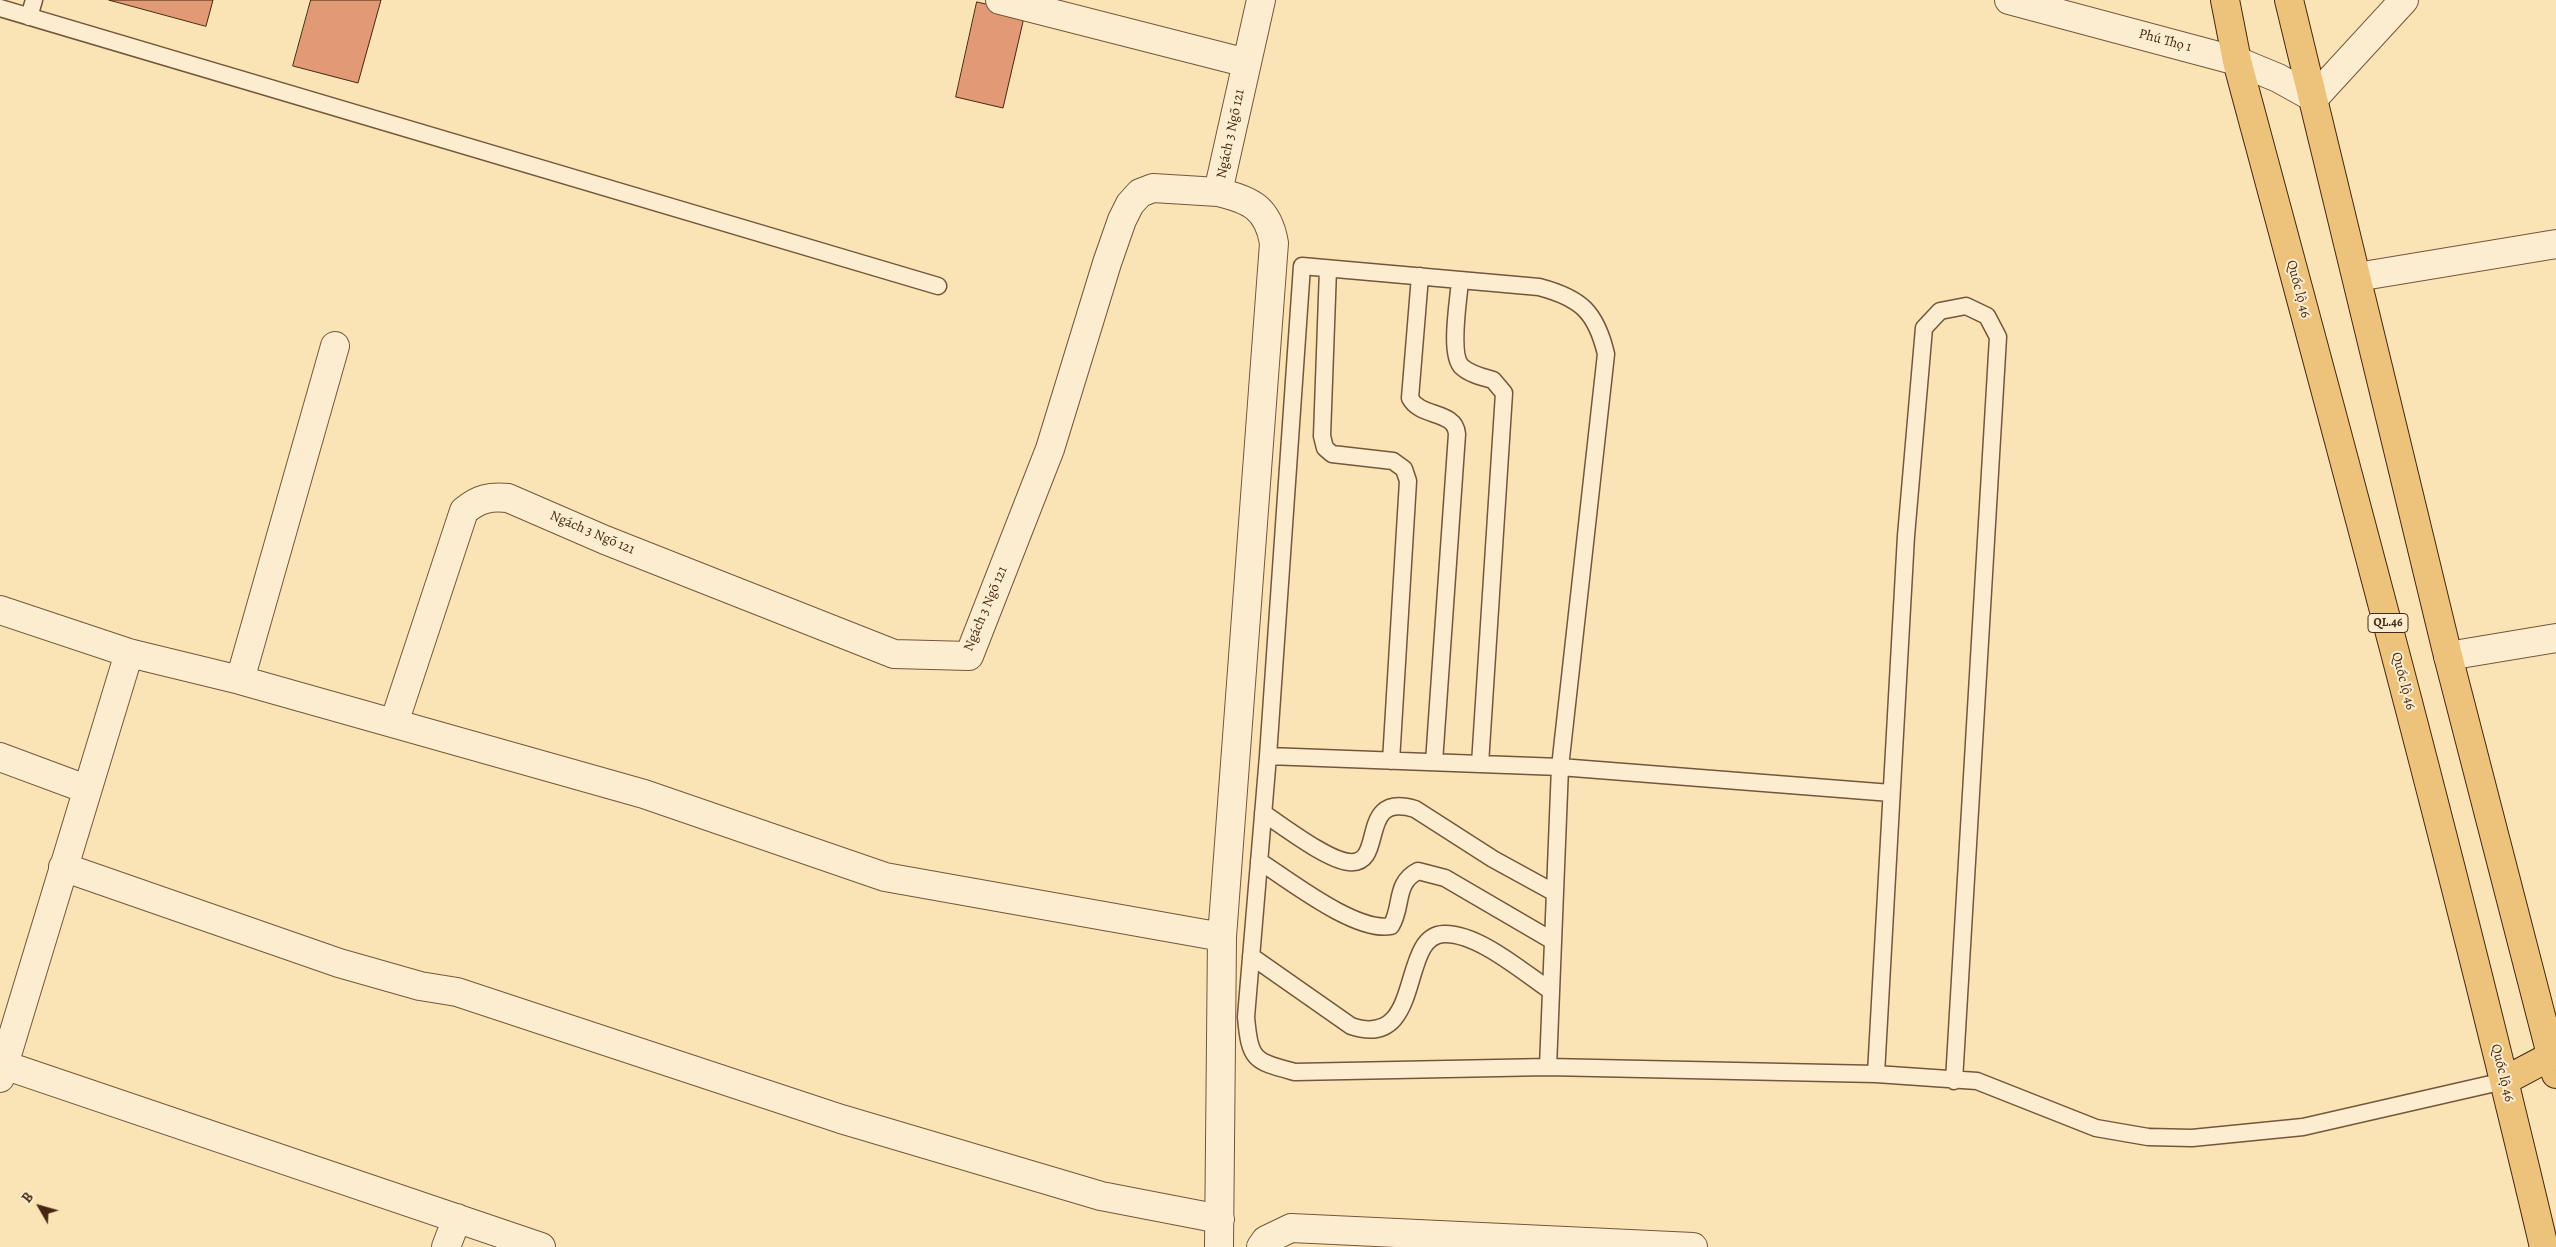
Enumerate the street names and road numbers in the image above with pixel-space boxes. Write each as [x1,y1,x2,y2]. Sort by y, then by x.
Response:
street label: Phú Thọ 1 [2137,26,2193,56]
street label: Ngách 3 Ngõ 121 [1213,88,1249,180]
street label: Quốc lộ 46 [2282,258,2314,320]
street label: Ngách 3 Ngõ 121 [547,508,637,558]
street label: Ngách 3 Ngõ 121 [961,564,1011,654]
road number: QL.46 [2368,614,2408,632]
street label: Quốc lộ 46 [2387,650,2419,712]
street label: Quốc lộ 46 [2487,1042,2517,1104]

